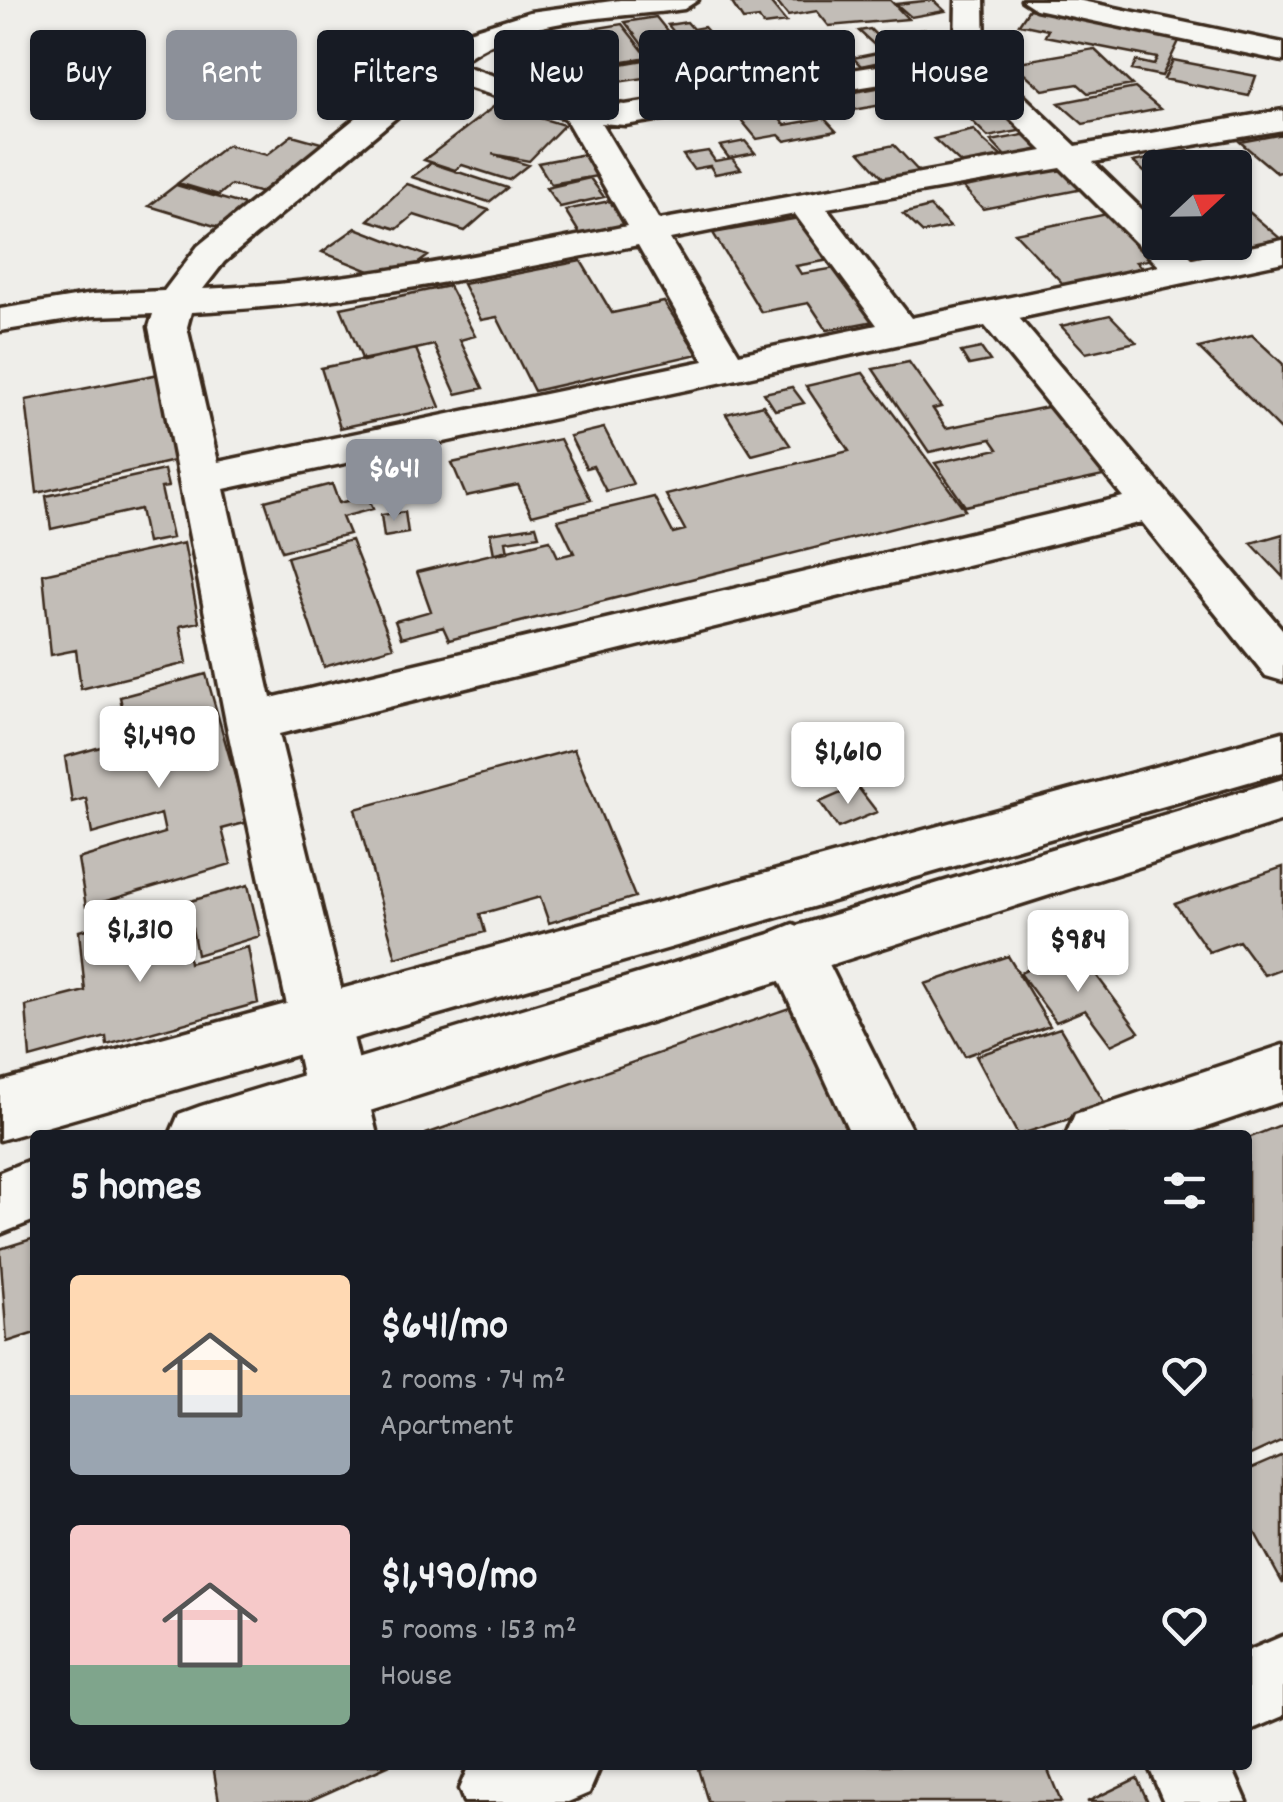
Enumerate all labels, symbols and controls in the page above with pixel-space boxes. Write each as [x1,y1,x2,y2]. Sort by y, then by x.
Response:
chip: Buy [30,30,146,120]
chip: Rent [166,30,297,120]
chip: Filters [317,30,474,120]
chip: New [494,30,619,120]
chip: Apartment [639,30,855,120]
chip: House [875,30,1024,120]
north arrow [1142,150,1252,260]
map controls [1142,150,1252,260]
pin: $641 [335,439,453,524]
text: $641 [368,448,420,494]
pin: $1,490 [78,706,240,791]
text: $1,490 [122,715,196,761]
pin: $1,610 [767,722,929,807]
text: $1,610 [813,731,883,777]
pin: $1,310 [59,900,221,985]
text: $1,310 [106,909,174,955]
pin: $984 [1019,910,1137,995]
text: $984 [1050,919,1107,965]
text: 5 homes [70,1160,202,1220]
icon: filters [1157,1163,1212,1218]
text: $641/mo [380,1299,508,1359]
icon: home [150,1315,270,1435]
icon: heart [1157,1348,1212,1403]
text: 2 rooms · 74 m² [380,1359,566,1405]
text: Apartment [380,1405,514,1451]
text: $1,490/mo [380,1549,538,1609]
icon: home [150,1565,270,1685]
icon: heart [1157,1598,1212,1653]
text: 5 rooms · 153 m² [380,1609,577,1655]
text: House [380,1655,452,1701]

